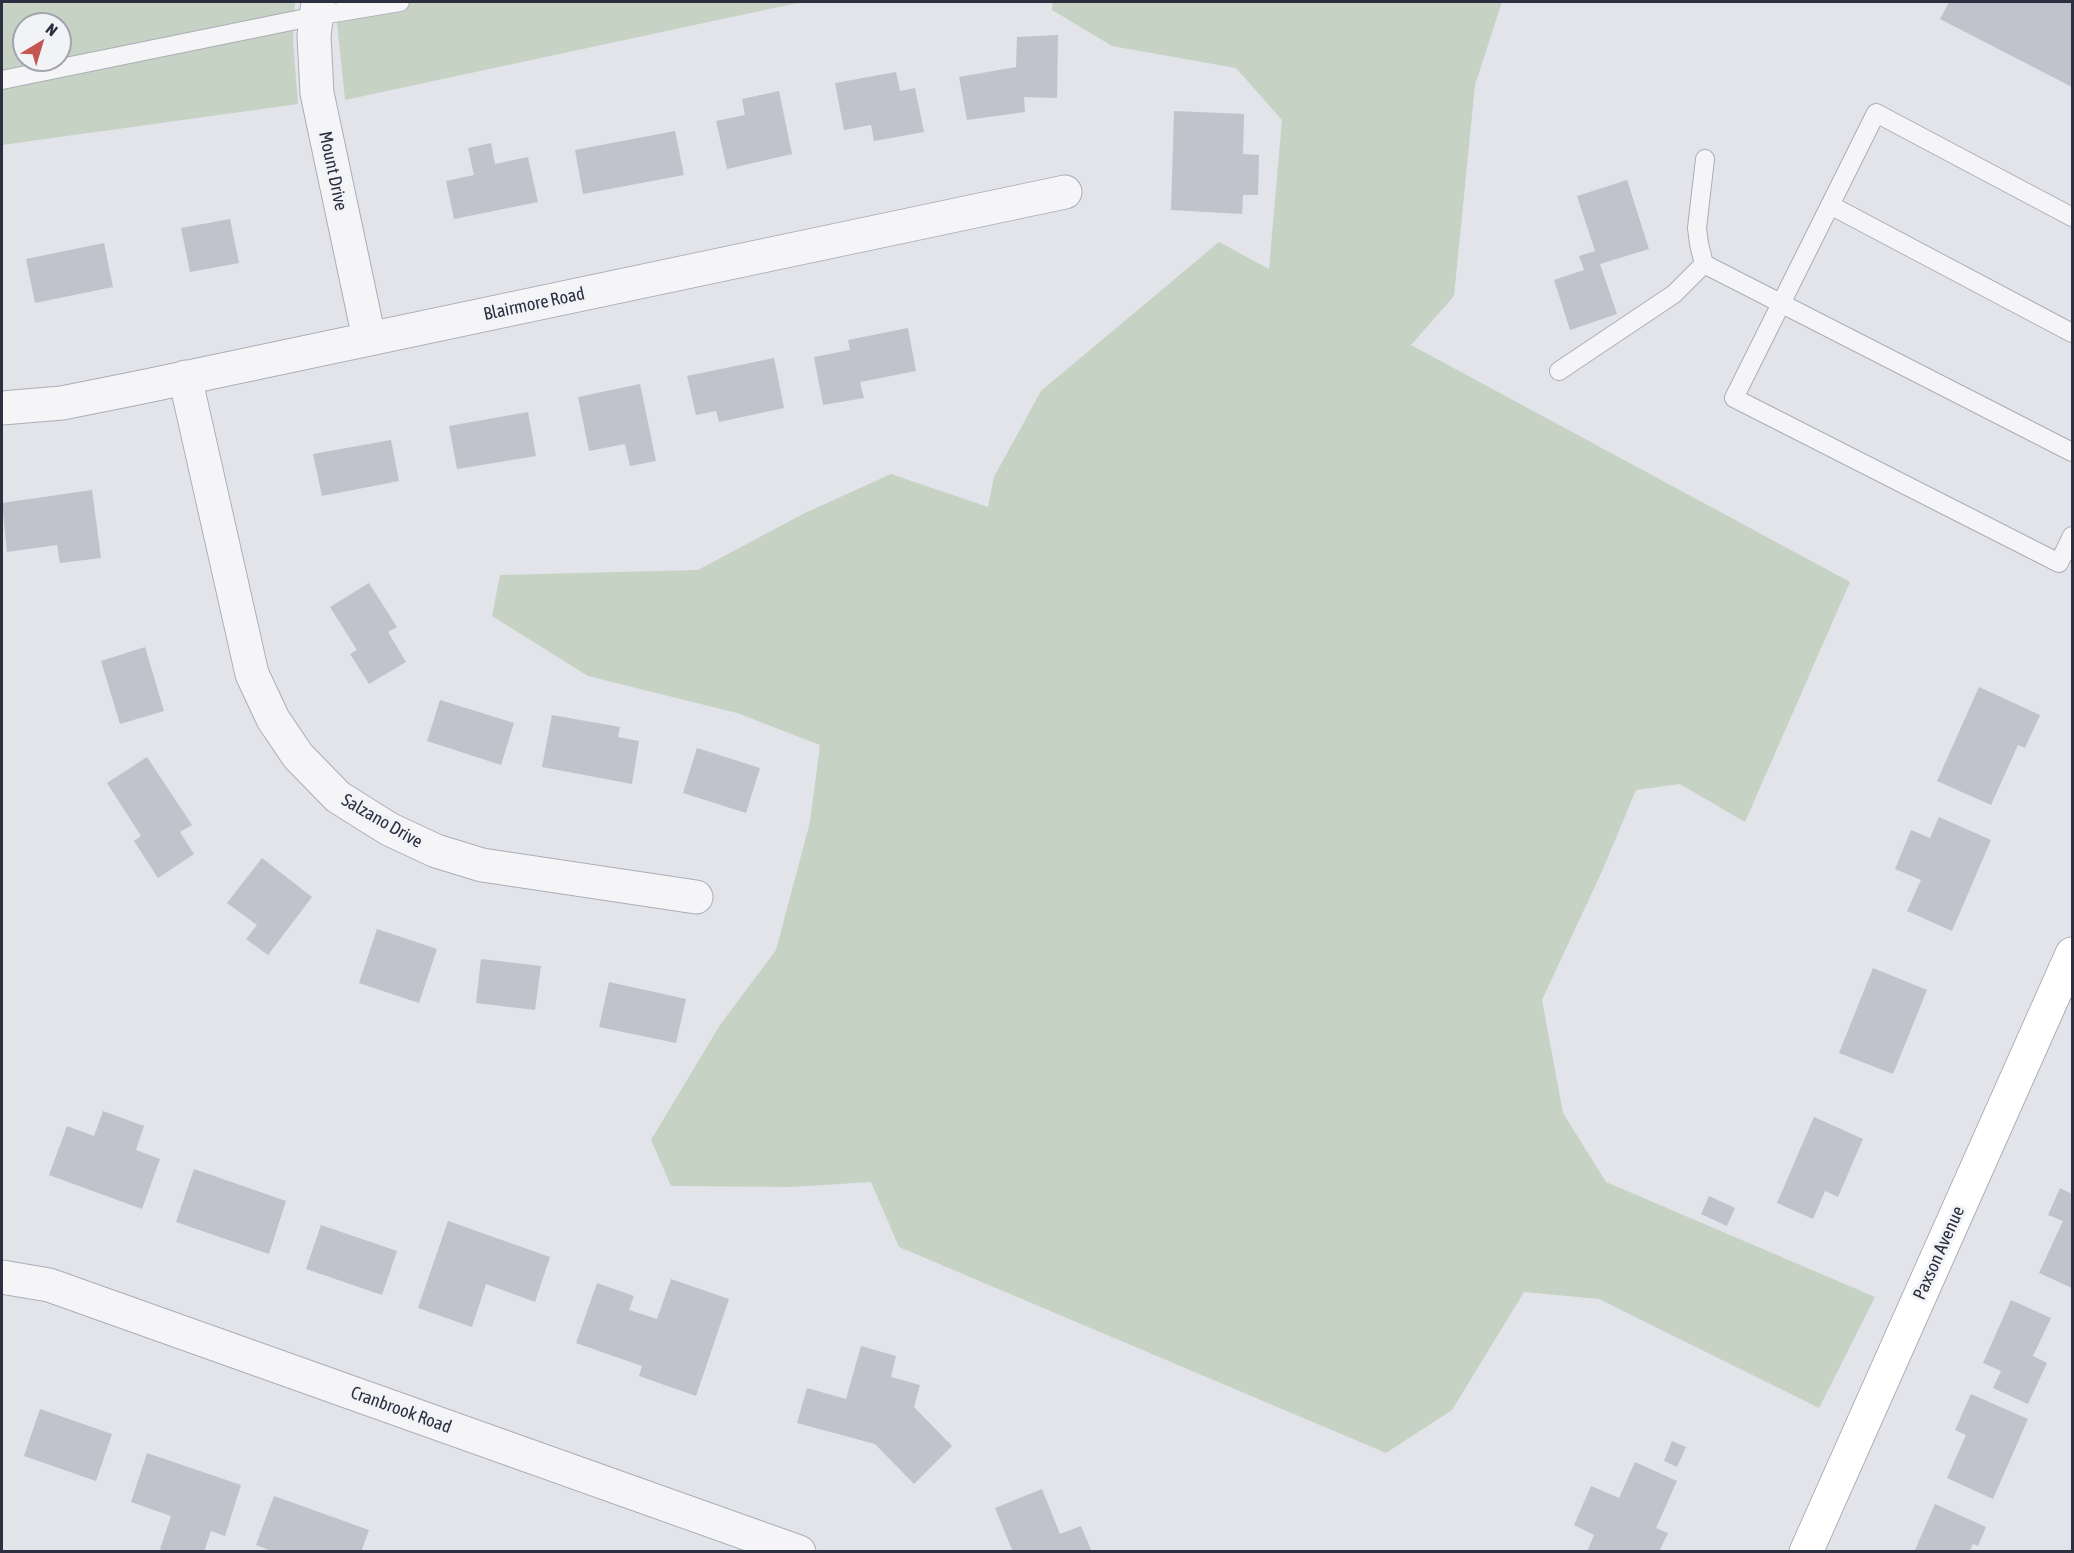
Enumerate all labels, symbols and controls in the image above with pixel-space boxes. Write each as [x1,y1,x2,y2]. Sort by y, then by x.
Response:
north arrow [12,12,72,72]
text: N [43,19,61,39]
street label: Mount Drive [314,129,352,213]
street label: Blairmore Road [481,283,587,325]
street label: Salzano Drive [338,789,426,853]
street label: Paxson Avenue [1909,1203,1969,1303]
street label: Cranbrook Road [348,1382,454,1438]

